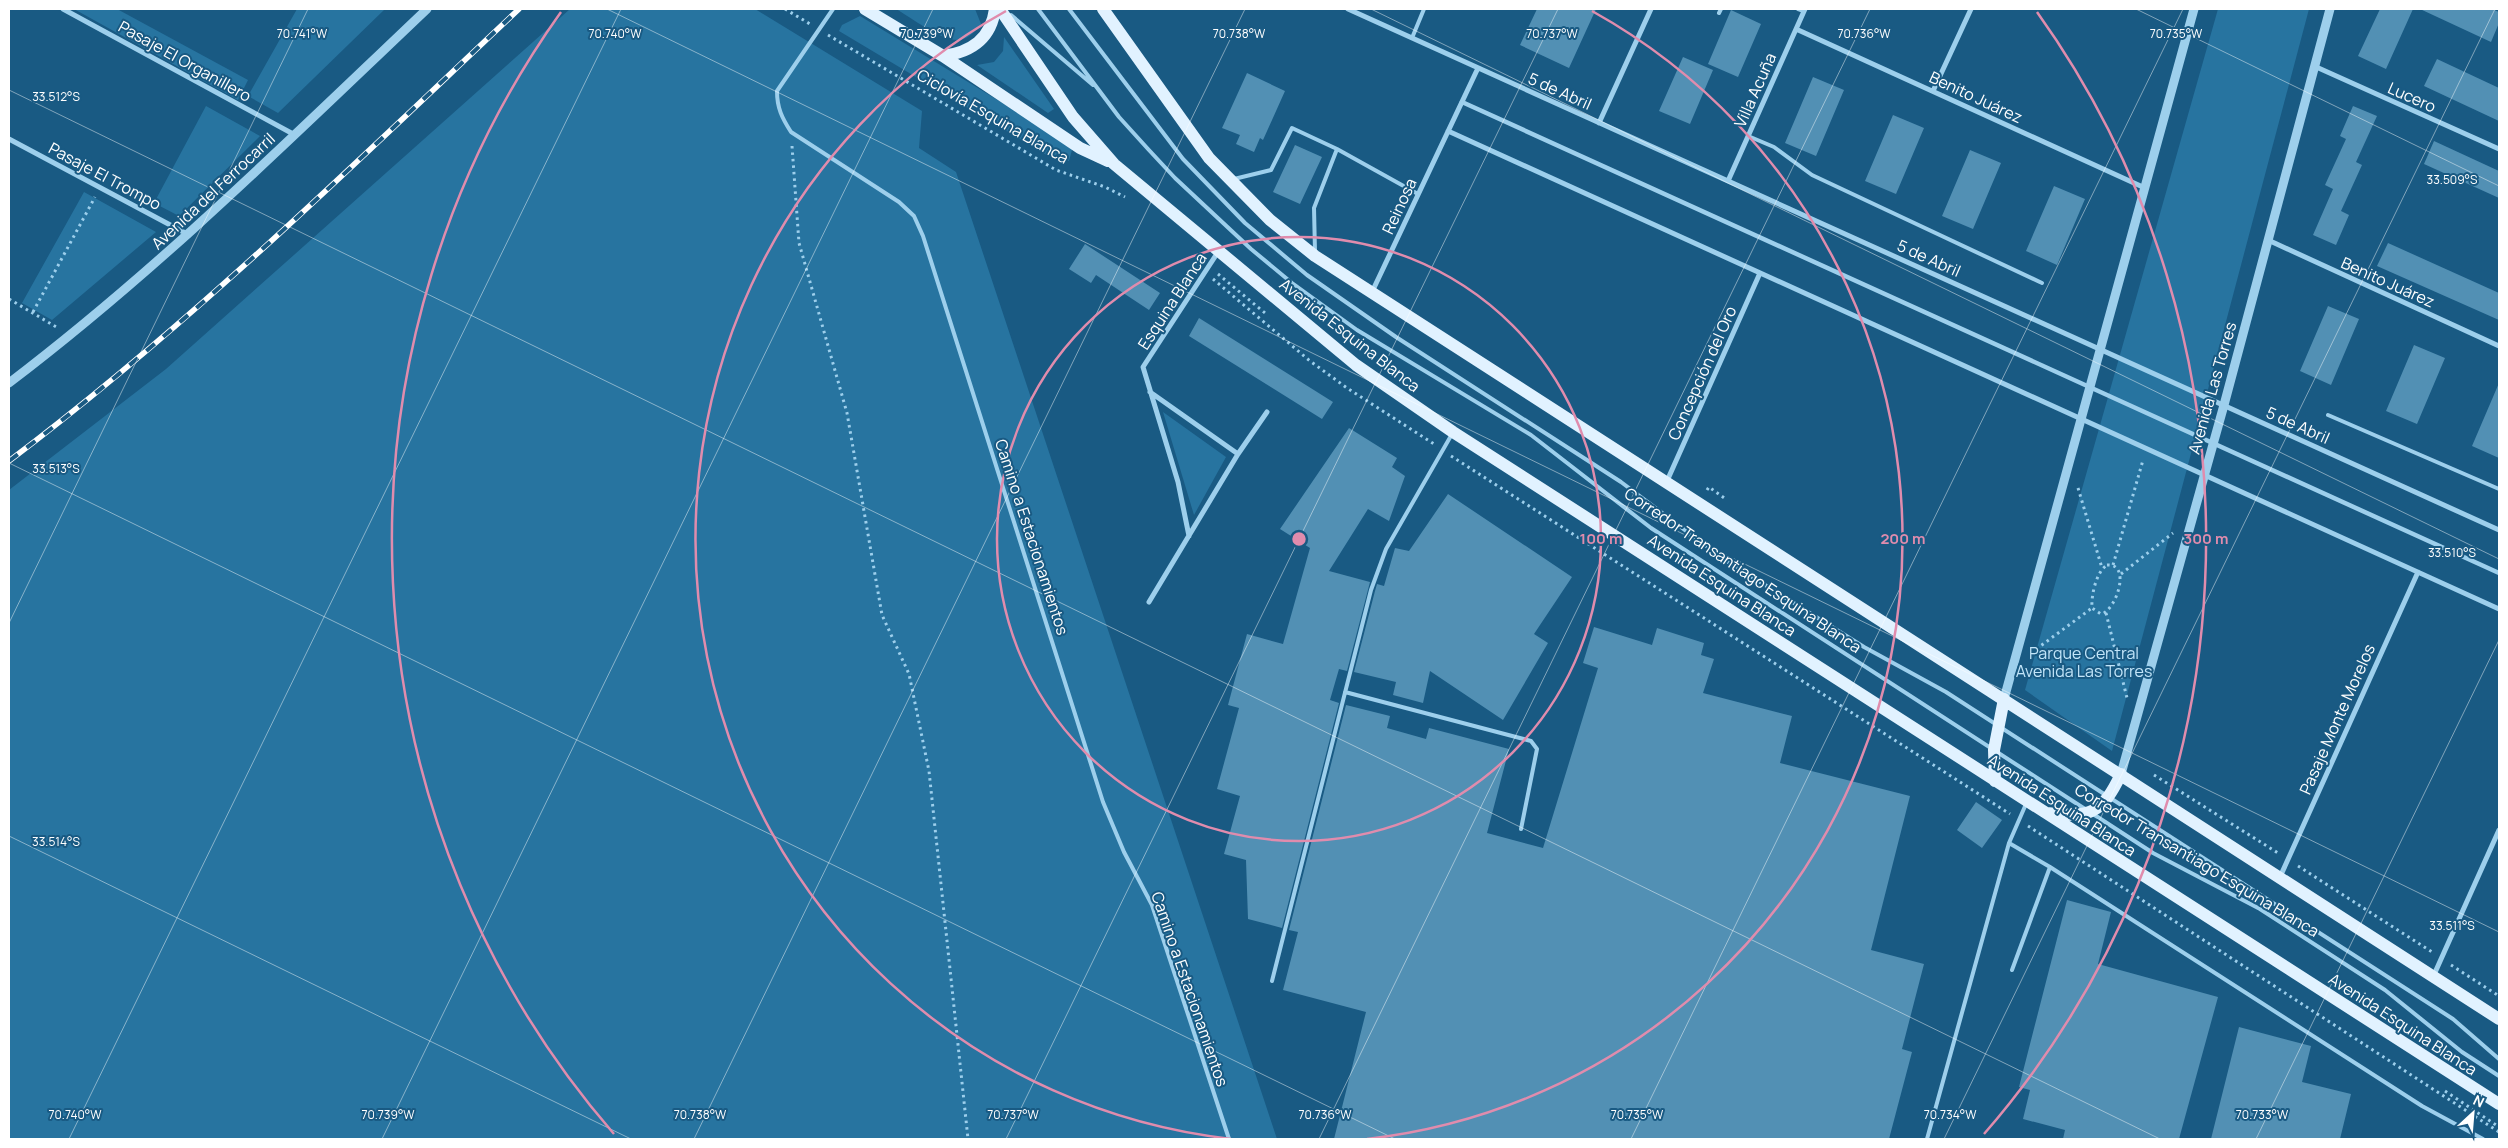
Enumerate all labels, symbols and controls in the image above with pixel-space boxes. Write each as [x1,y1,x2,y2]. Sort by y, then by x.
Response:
street label: Pasaje El Organillero [115,15,255,107]
text: 70.741°W [277,25,328,42]
text: 70.740°W [589,25,642,42]
text: 70.739°W [900,25,954,42]
text: 70.738°W [1213,25,1266,42]
text: 70.737°W [1526,25,1579,42]
text: 70.736°W [1837,25,1891,42]
text: 70.735°W [2150,25,2203,42]
street label: Villa Acuña [1729,49,1781,131]
street label: Ciclovía Esquina Blanca [913,63,1073,169]
street label: Benito Juárez [1926,66,2026,128]
street label: 5 de Abril [1525,67,1595,115]
street label: Lucero [2384,77,2440,117]
text: 33.512°S [32,88,80,105]
street label: Avenida del Ferrocarril [146,128,280,254]
street label: Pasaje El Trompo [45,137,165,215]
text: 33.509°S [2427,171,2477,188]
street label: Reinosa [1376,174,1422,238]
street label: 5 de Abril [1894,234,1964,282]
street label: Esquina Blanca [1132,248,1212,354]
street label: Benito Juárez [2338,252,2438,312]
street label: Avenida Esquina Blanca [1275,273,1425,397]
street label: Concepción del Oro [1663,303,1741,443]
street label: Avenida Las Torres [2183,319,2241,457]
street label: 5 de Abril [2263,401,2333,449]
street label: Camino a Estacionamientos [990,436,1074,638]
text: 33.513°S [32,460,80,477]
street label: Corredor Transantiago Esquina Blanca [1620,482,1866,658]
text: 100 m [1580,528,1622,549]
text: 200 m [1880,528,1926,549]
text: 300 m [2184,528,2228,549]
street label: Avenida Esquina Blanca [1644,529,1800,641]
centre of rings [1290,530,1308,548]
text: 33.510°S [2428,544,2476,561]
street label: Pasaje Monte Morelos [2294,640,2380,798]
park label: Parque Central Avenida Las Torres [2016,642,2152,682]
street label: Avenida Esquina Blanca [1984,749,2140,861]
street label: Corredor Transantiago Esquina Blanca [2071,778,2323,942]
text: 33.514°S [32,833,80,850]
street label: Camino a Estacionamientos [1146,889,1234,1089]
text: 33.511°S [2429,917,2475,934]
street label: Avenida Esquina Blanca [2325,968,2481,1080]
north arrow [2448,1088,2498,1138]
text: N [2470,1090,2488,1112]
text: 70.740°W [49,1106,102,1123]
text: 70.739°W [361,1106,415,1123]
text: 70.738°W [674,1106,727,1123]
text: 70.737°W [987,1106,1040,1123]
text: 70.736°W [1298,1106,1352,1123]
text: 70.735°W [1611,1106,1664,1123]
text: 70.734°W [1924,1106,1977,1123]
text: 70.733°W [2236,1106,2289,1123]

